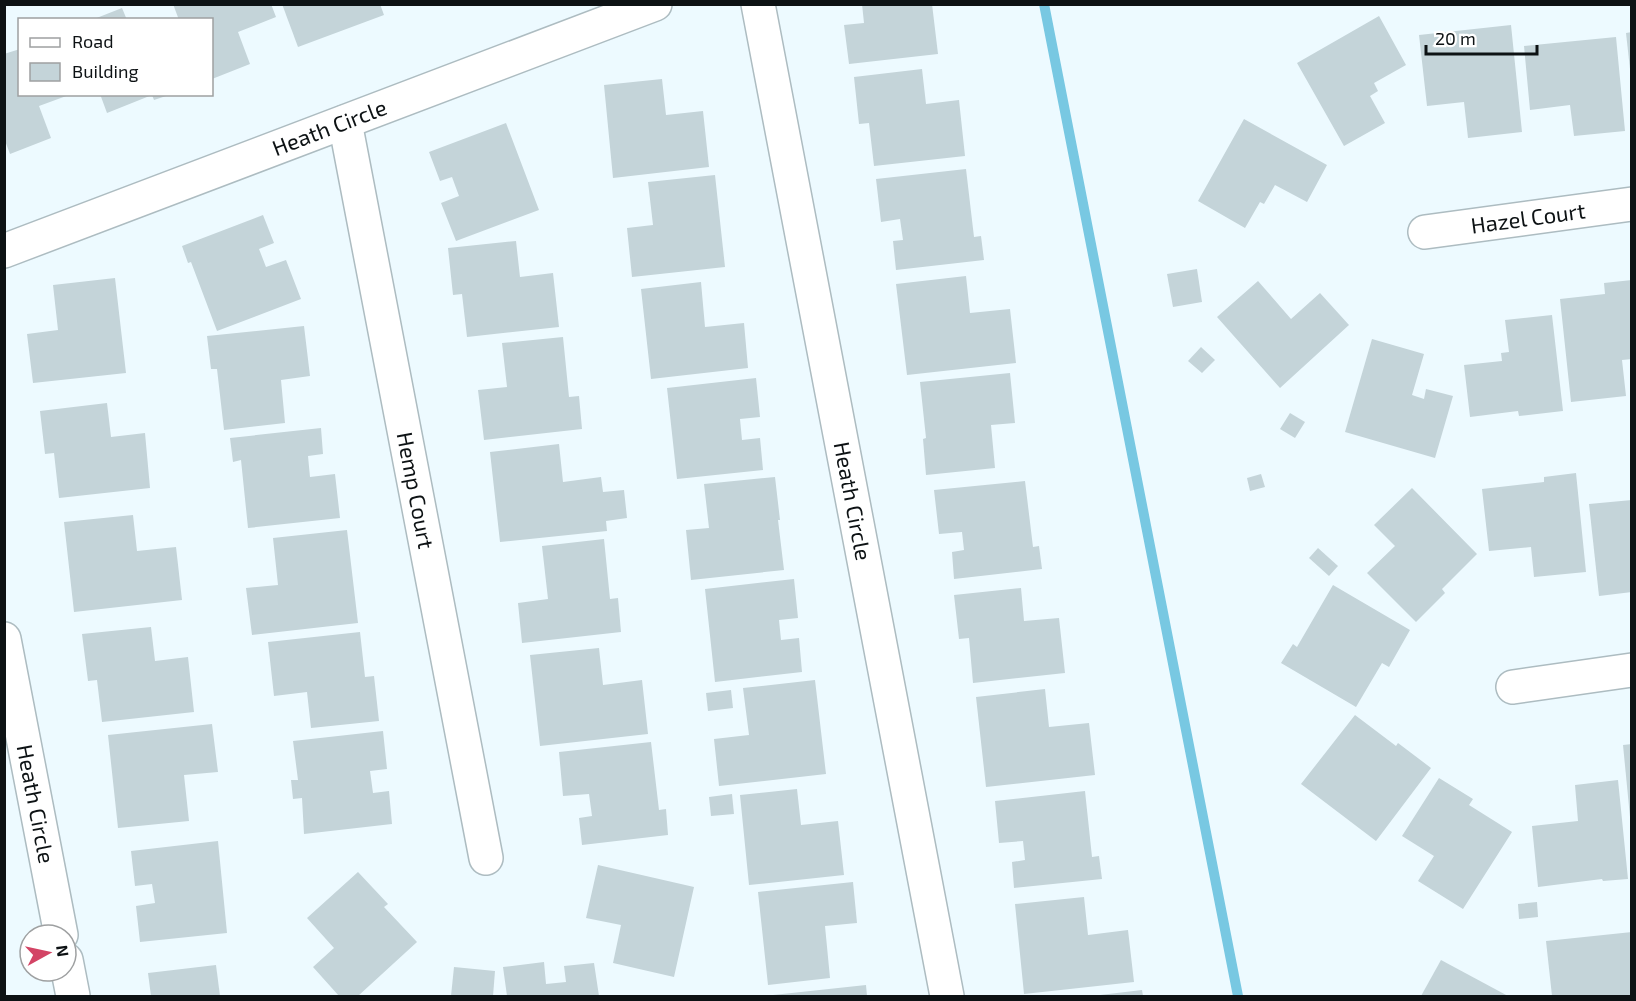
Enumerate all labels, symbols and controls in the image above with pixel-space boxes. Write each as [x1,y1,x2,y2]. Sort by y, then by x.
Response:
legend [18,18,213,96]
scale bar [1426,18,1537,56]
text: 20 m [1435,27,1476,49]
text: Road [72,30,113,52]
text: Building [72,60,139,82]
street label: Heath Circle [268,93,390,160]
street label: Hazel Court [1469,196,1587,238]
street label: Hemp Court [393,430,440,551]
street label: Heath Circle [830,439,878,562]
street label: Heath Circle [13,742,61,865]
north arrow [18,923,78,983]
text: N [53,944,74,958]

